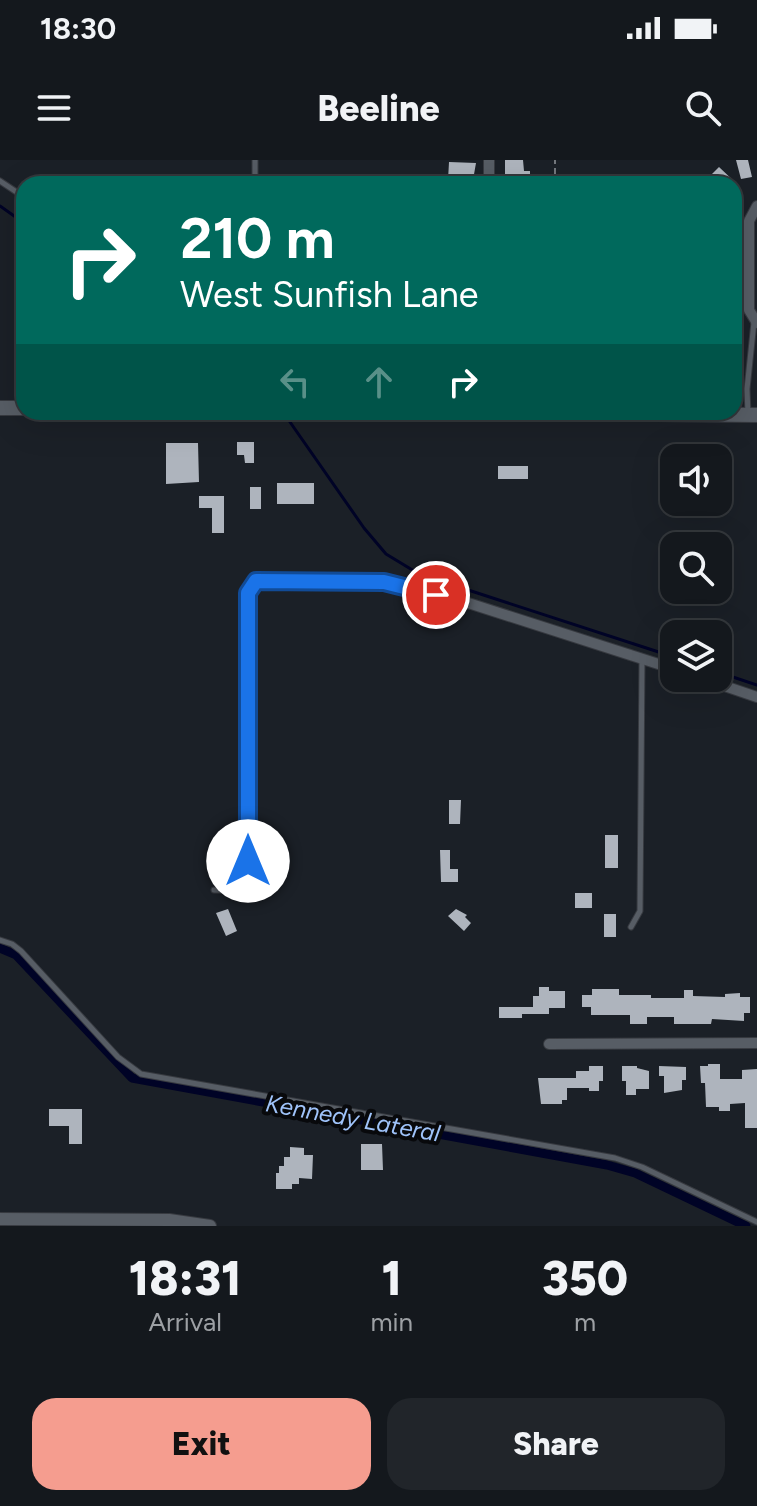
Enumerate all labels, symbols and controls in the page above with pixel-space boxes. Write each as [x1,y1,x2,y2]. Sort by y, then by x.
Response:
text: 18:30 [40,10,116,47]
icon: menu [32,86,76,130]
icon: search [681,86,725,130]
text: Beeline [317,87,440,130]
text: 210 m [180,205,335,272]
icon: right [48,208,152,312]
text: West Sunfish Lane [180,273,479,316]
icon: left [273,360,317,404]
icon: ahead [357,360,401,404]
icon: right [441,360,485,404]
map controls [660,444,732,692]
button: sound [660,444,732,516]
button: search [660,532,732,604]
pin [402,561,470,629]
icon: arrive [414,573,458,617]
button: layers [660,620,732,692]
position arrow [206,819,290,903]
water label: Kennedy Lateral [264,1088,443,1148]
text: 18:31 [129,1249,242,1307]
text: 1 [381,1249,402,1307]
text: 350 [542,1249,628,1307]
text: Arrival [148,1306,222,1338]
text: min [370,1306,413,1338]
text: m [574,1306,596,1338]
button: Exit [32,1398,371,1490]
button: Share [387,1398,725,1490]

